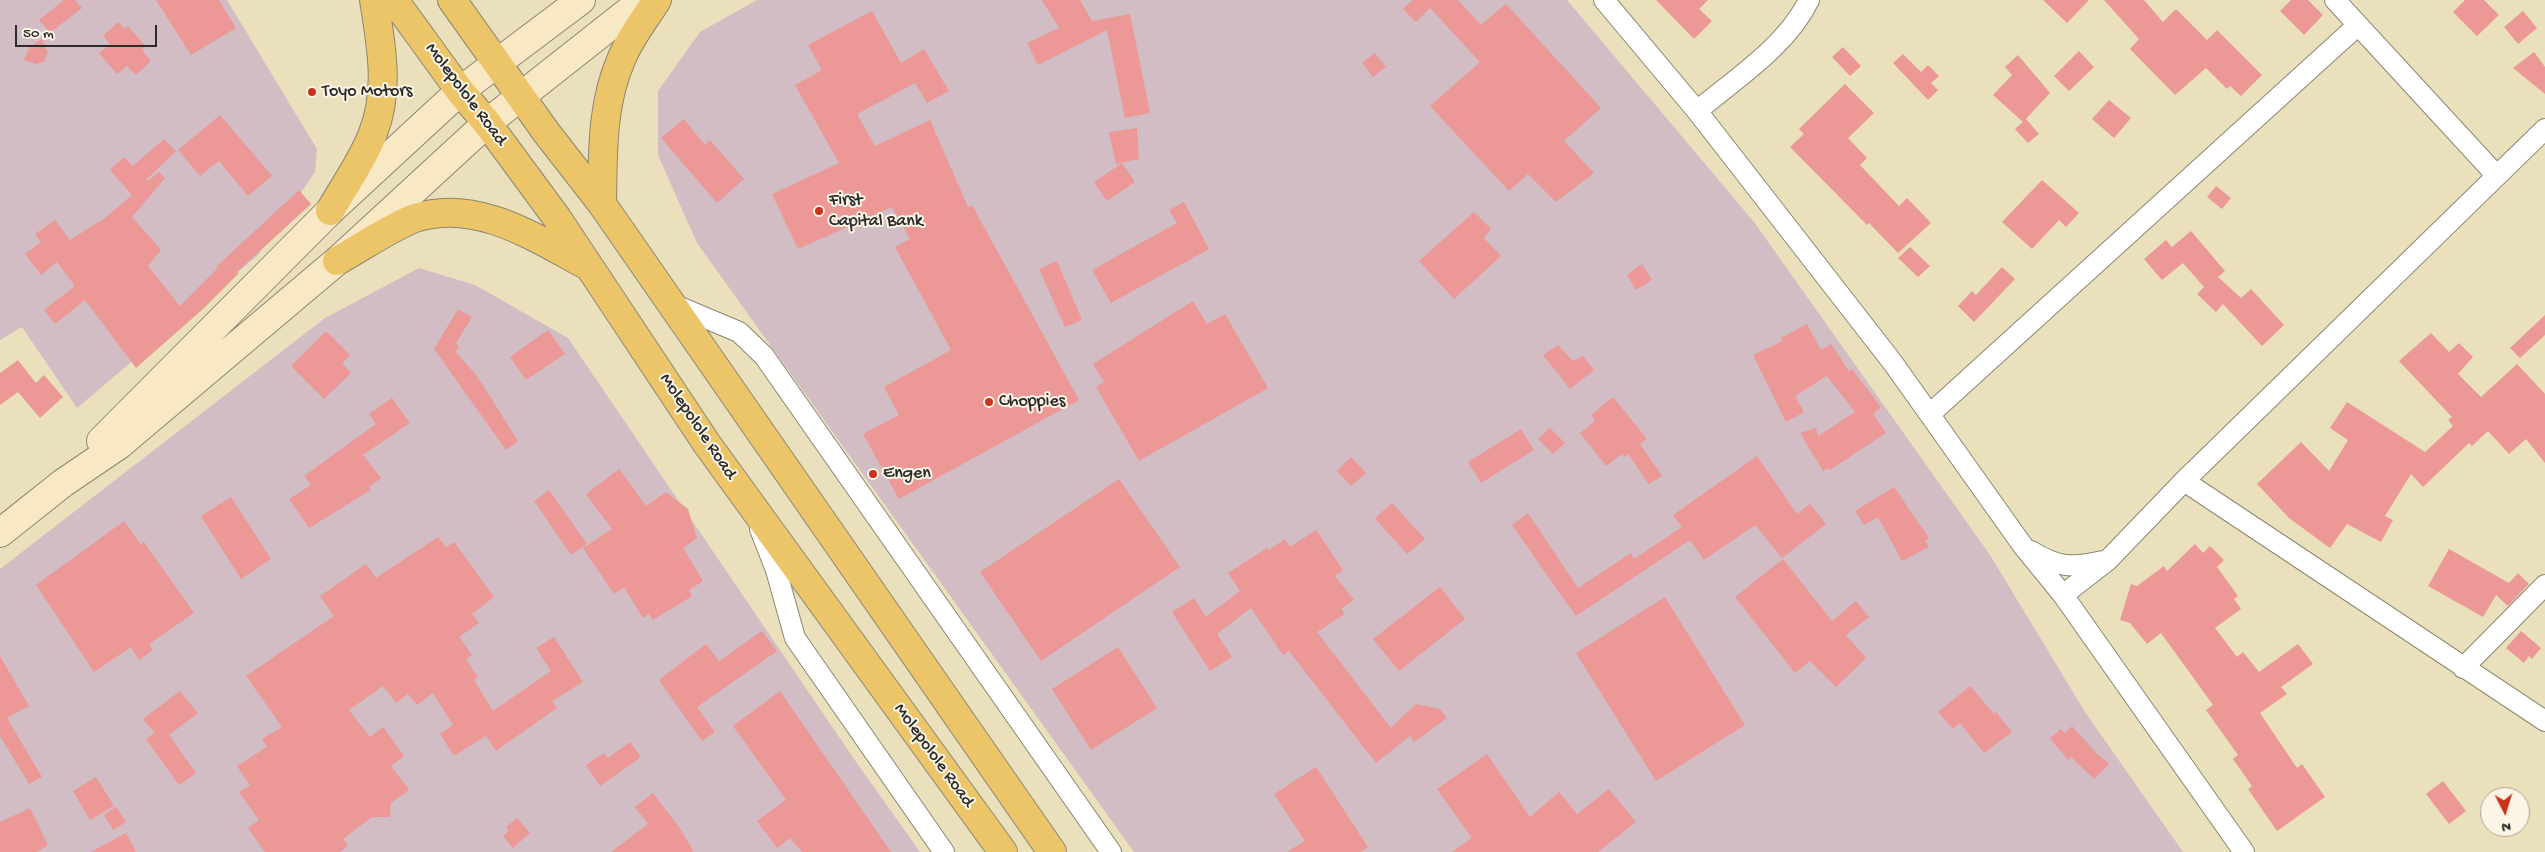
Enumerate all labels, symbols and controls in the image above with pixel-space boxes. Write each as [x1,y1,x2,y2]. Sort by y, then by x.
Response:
scale bar [18,15,160,47]
text: 50 m [23,25,54,43]
street label: Molepolole Road [419,39,511,151]
place label: Toyo Motors [322,81,412,103]
marker: Toyo Motors [306,86,318,98]
place label: First Capital Bank [829,190,923,232]
marker: First Capital Bank [813,205,825,217]
street label: Molepolole Road [654,370,740,484]
place label: Choppies [999,391,1065,413]
marker: Choppies [983,396,995,408]
place label: Engen [883,463,931,485]
marker: Engen [867,468,879,480]
street label: Molepolole Road [888,700,978,812]
north arrow [2480,787,2530,837]
text: N [2501,818,2512,835]

